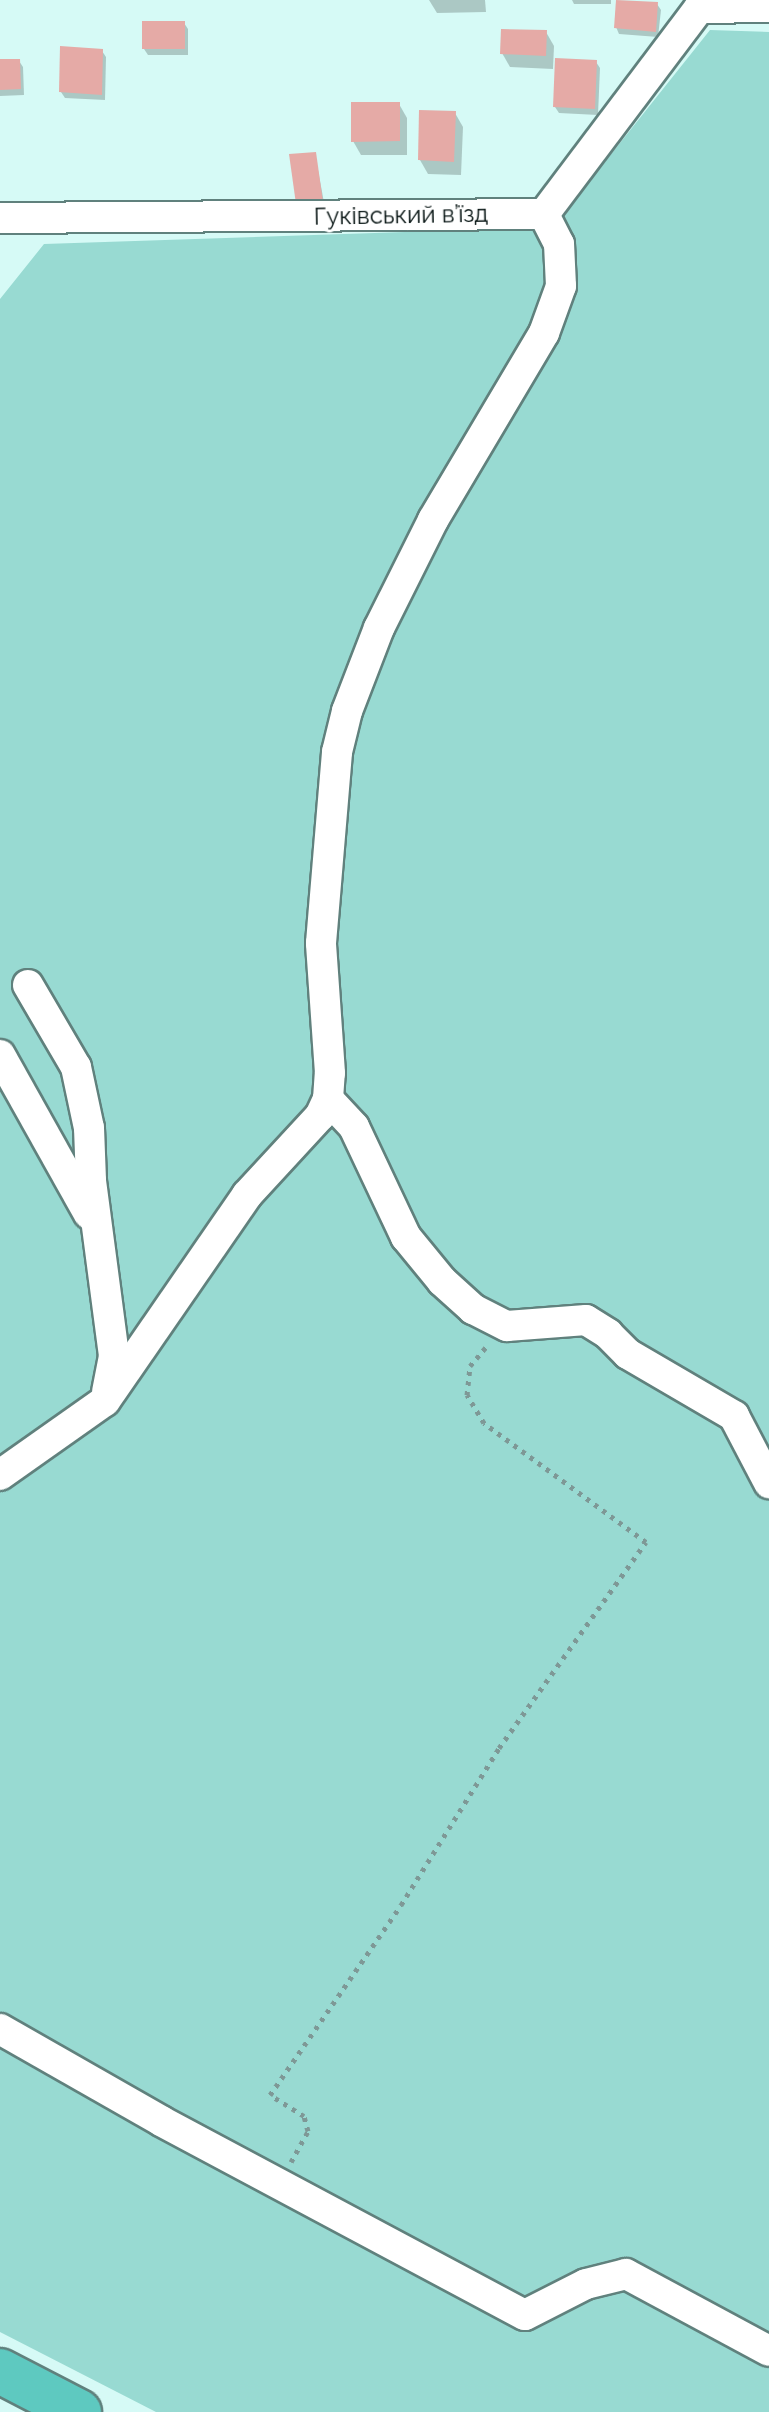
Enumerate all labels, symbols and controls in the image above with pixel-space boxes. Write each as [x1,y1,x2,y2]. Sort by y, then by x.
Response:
street label: Гуківський в’їзд [313,199,489,231]

